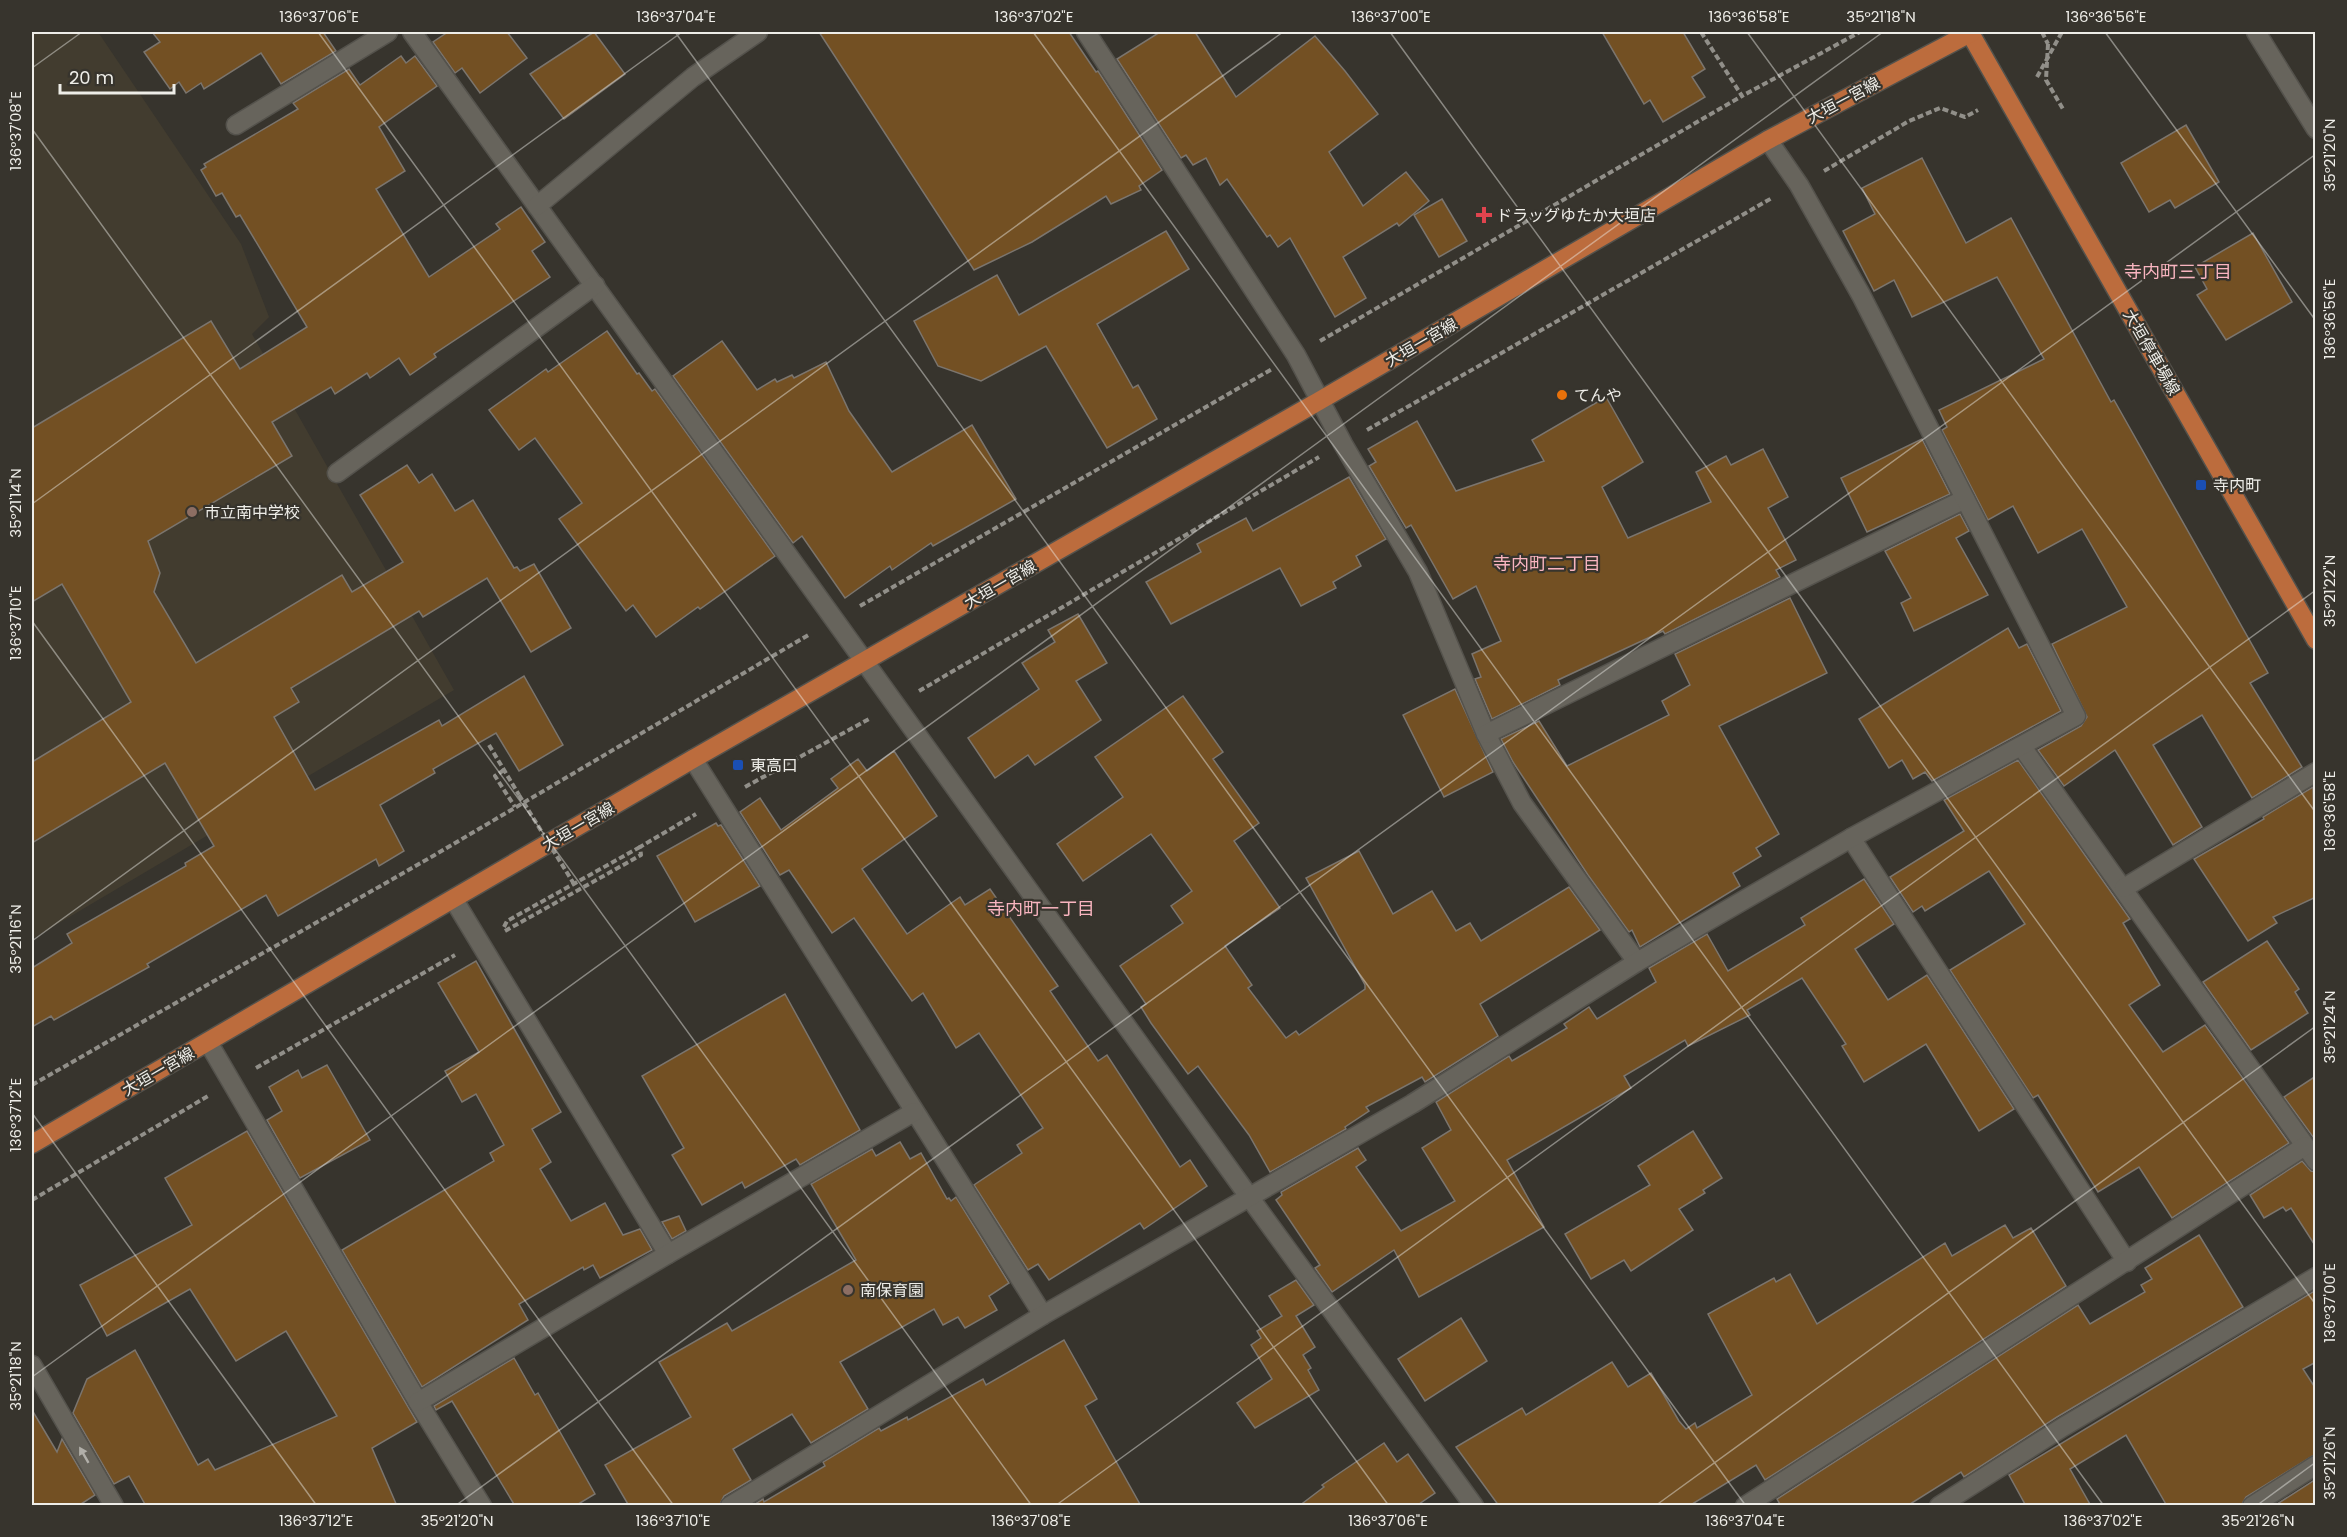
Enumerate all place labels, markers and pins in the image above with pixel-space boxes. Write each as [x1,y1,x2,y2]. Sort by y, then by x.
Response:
place label: ドラッグゆたか大垣店 [1496,204,1656,227]
marker: ドラッグゆたか大垣店 [1477,208,1491,222]
place label: てんや [1574,384,1622,407]
marker: てんや [1555,388,1569,402]
place label: 寺内町 [2213,474,2261,497]
marker: 寺内町 [2194,478,2208,492]
place label: 市立南中学校 [204,501,300,524]
marker: 市立南中学校 [185,505,199,519]
place label: 東高口 [750,754,798,777]
marker: 東高口 [731,758,745,772]
place label: 南保育園 [860,1279,924,1302]
marker: 南保育園 [841,1283,855,1297]

